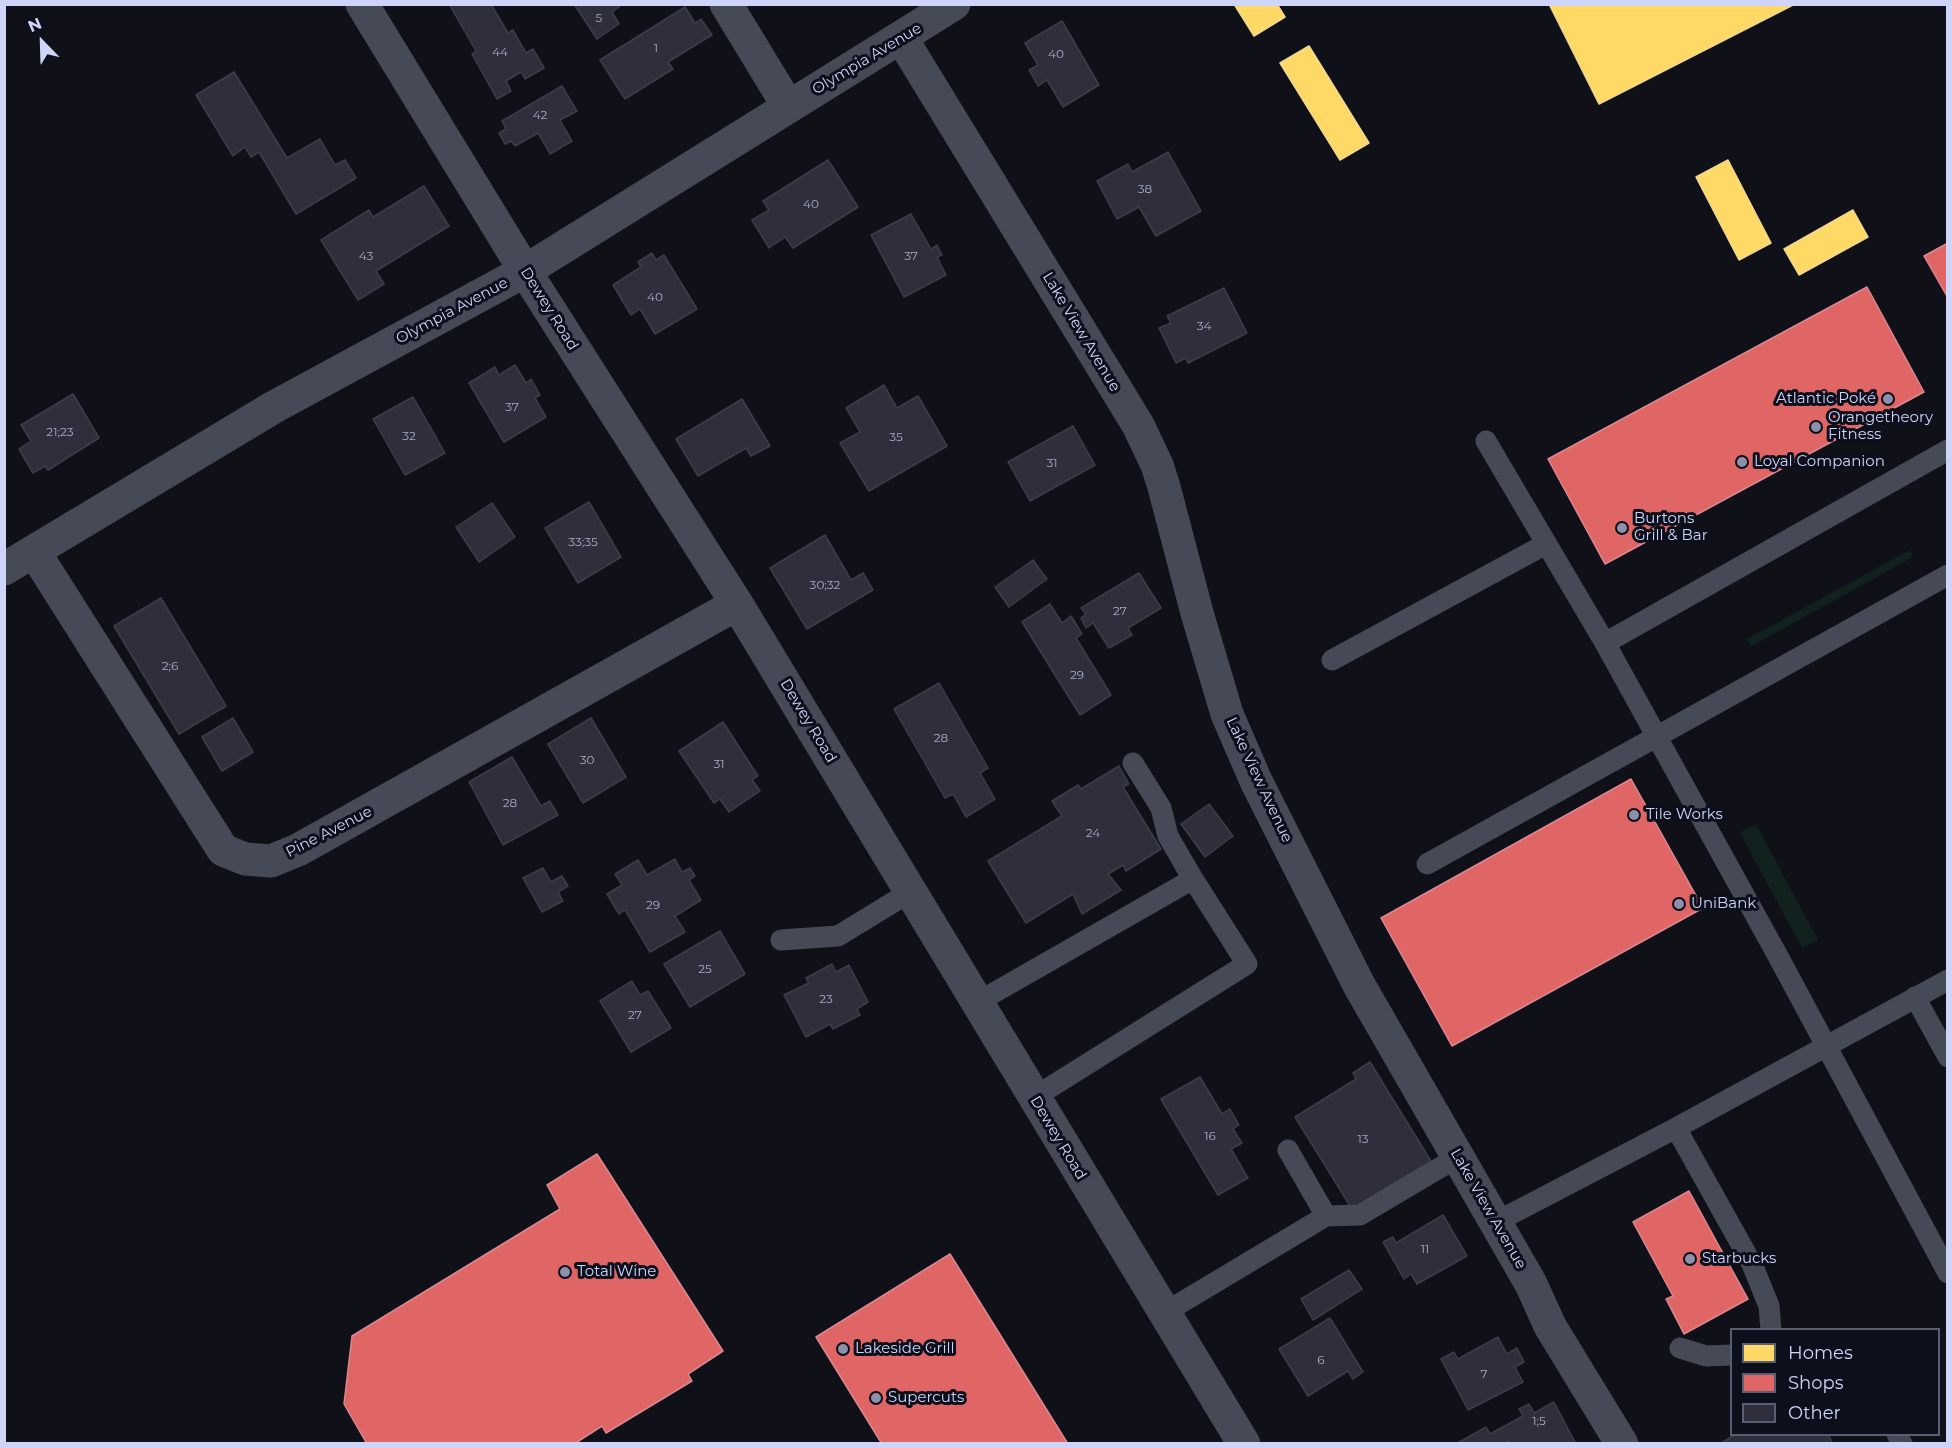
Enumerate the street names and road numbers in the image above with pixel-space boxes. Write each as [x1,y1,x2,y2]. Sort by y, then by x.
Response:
street label: Olympia Avenue [809,19,925,99]
street label: Dewey Road [516,264,582,354]
street label: Lake View Avenue [1038,269,1124,395]
street label: Olympia Avenue [393,274,511,348]
street label: Dewey Road [776,676,840,766]
street label: Lake View Avenue [1222,714,1296,846]
street label: Pine Avenue [283,803,375,861]
street label: Dewey Road [1026,1093,1090,1183]
street label: Lake View Avenue [1446,1146,1530,1272]

